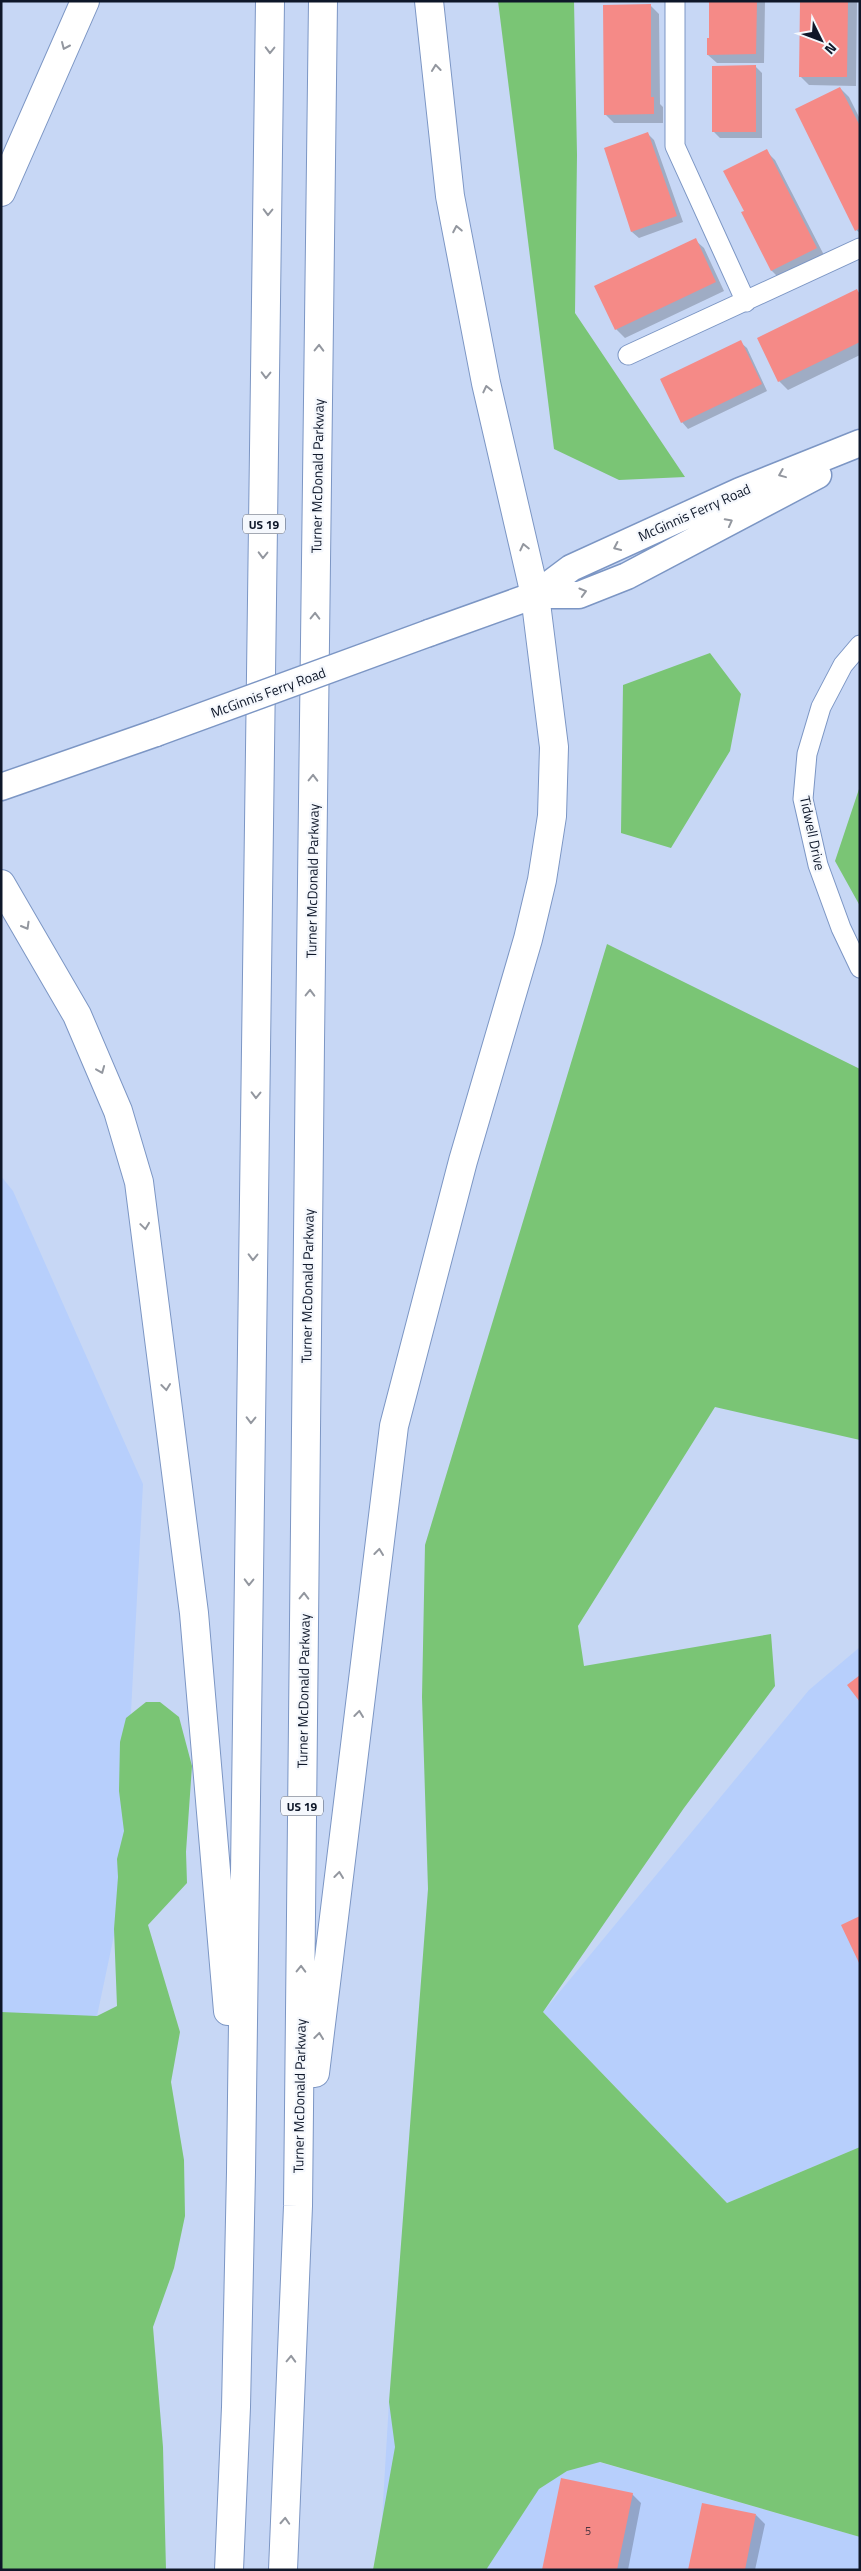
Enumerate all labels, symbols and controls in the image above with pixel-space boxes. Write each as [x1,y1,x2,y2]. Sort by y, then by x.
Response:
north arrow [796,15,846,65]
text: N [820,38,842,60]
one-way arrow [61,41,72,50]
one-way arrow [265,46,275,54]
one-way arrow [431,64,442,72]
one-way arrow [263,209,273,217]
one-way arrow [452,225,462,234]
one-way arrow [314,344,324,352]
one-way arrow [261,372,271,379]
one-way arrow [482,384,493,393]
street label: Turner McDonald Parkway [305,398,329,553]
one-way arrow [778,468,787,478]
street label: McGinnis Ferry Road [634,478,754,546]
road number: US 19 [243,514,285,534]
one-way arrow [724,518,733,528]
one-way arrow [613,540,622,551]
one-way arrow [519,543,530,552]
one-way arrow [258,552,268,559]
one-way arrow [578,588,587,598]
one-way arrow [310,612,321,620]
street label: McGinnis Ferry Road [207,661,329,723]
one-way arrow [308,774,318,782]
street label: Tidwell Drive [795,794,831,872]
street label: Turner McDonald Parkway [300,803,324,958]
one-way arrow [19,921,29,930]
one-way arrow [305,989,315,997]
one-way arrow [95,1065,106,1074]
one-way arrow [250,1091,261,1099]
street label: Turner McDonald Parkway [295,1208,319,1363]
one-way arrow [140,1221,150,1230]
one-way arrow [248,1253,259,1261]
one-way arrow [160,1383,171,1391]
one-way arrow [246,1416,256,1424]
one-way arrow [373,1548,384,1556]
one-way arrow [244,1578,254,1586]
one-way arrow [299,1592,309,1600]
street label: Turner McDonald Parkway [291,1613,315,1768]
one-way arrow [353,1709,364,1717]
road number: US 19 [281,1796,323,1815]
one-way arrow [333,1871,344,1879]
one-way arrow [296,1965,306,1972]
street label: Turner McDonald Parkway [287,2018,311,2173]
one-way arrow [313,2032,324,2040]
one-way arrow [285,2354,296,2362]
one-way arrow [279,2517,290,2525]
house number: 5 [585,2523,591,2539]

